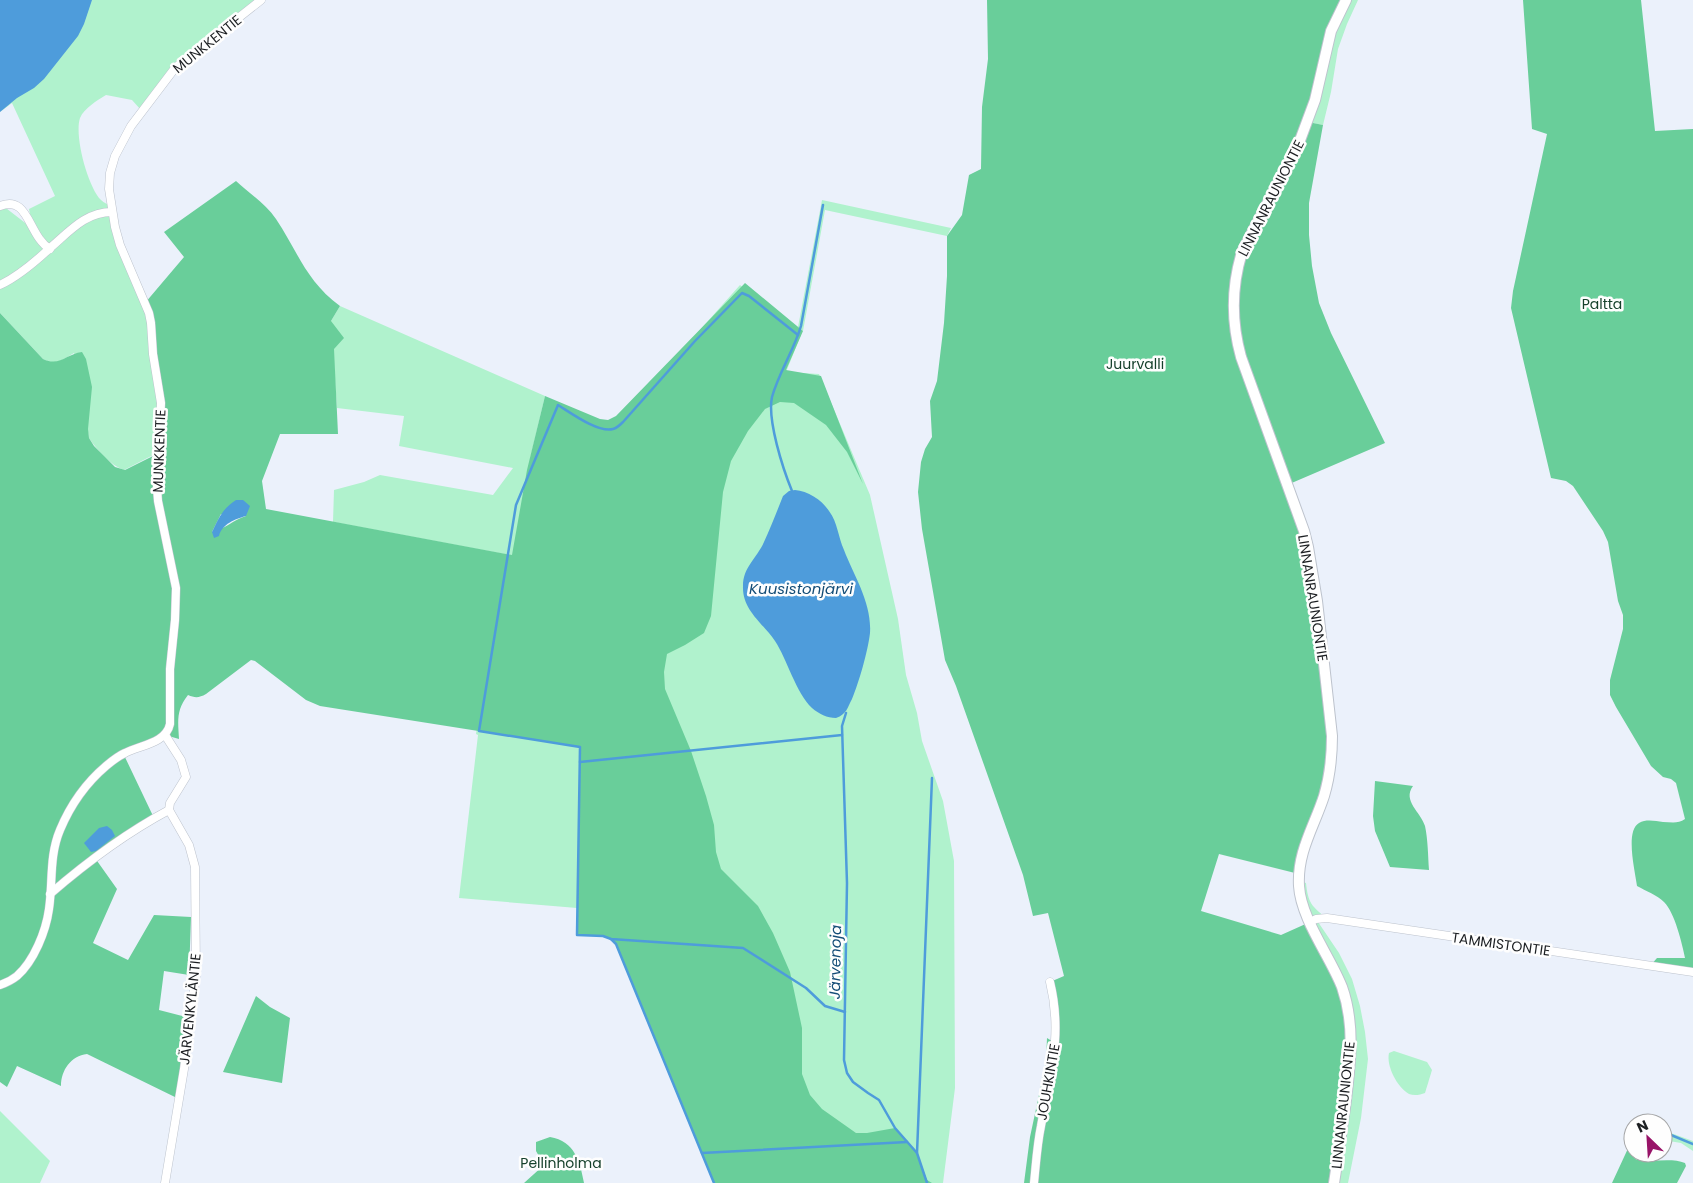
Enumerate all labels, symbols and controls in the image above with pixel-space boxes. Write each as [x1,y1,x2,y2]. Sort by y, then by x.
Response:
street label: MUNKKENTIE [168,10,246,78]
street label: LINNANRAUNIONTIE [1233,136,1309,260]
park label: Paltta [1582,294,1622,314]
park label: Juurvalli [1106,354,1164,374]
street label: MUNKKENTIE [148,409,170,493]
street label: LINNANRAUNIONTIE [1293,533,1333,663]
water label: Kuusistonjärvi [749,578,853,599]
water label: Järvenoja [824,925,846,999]
street label: TAMMISTONTIE [1450,927,1552,961]
street label: JÄRVENKYLÄNTIE [174,952,206,1066]
street label: LINNANRAUNIONTIE [1326,1040,1360,1170]
street label: JOUHKINTIE [1031,1042,1065,1122]
north arrow [1623,1113,1673,1163]
text: N [1634,1115,1652,1138]
park label: Pellinholma [520,1153,602,1173]

